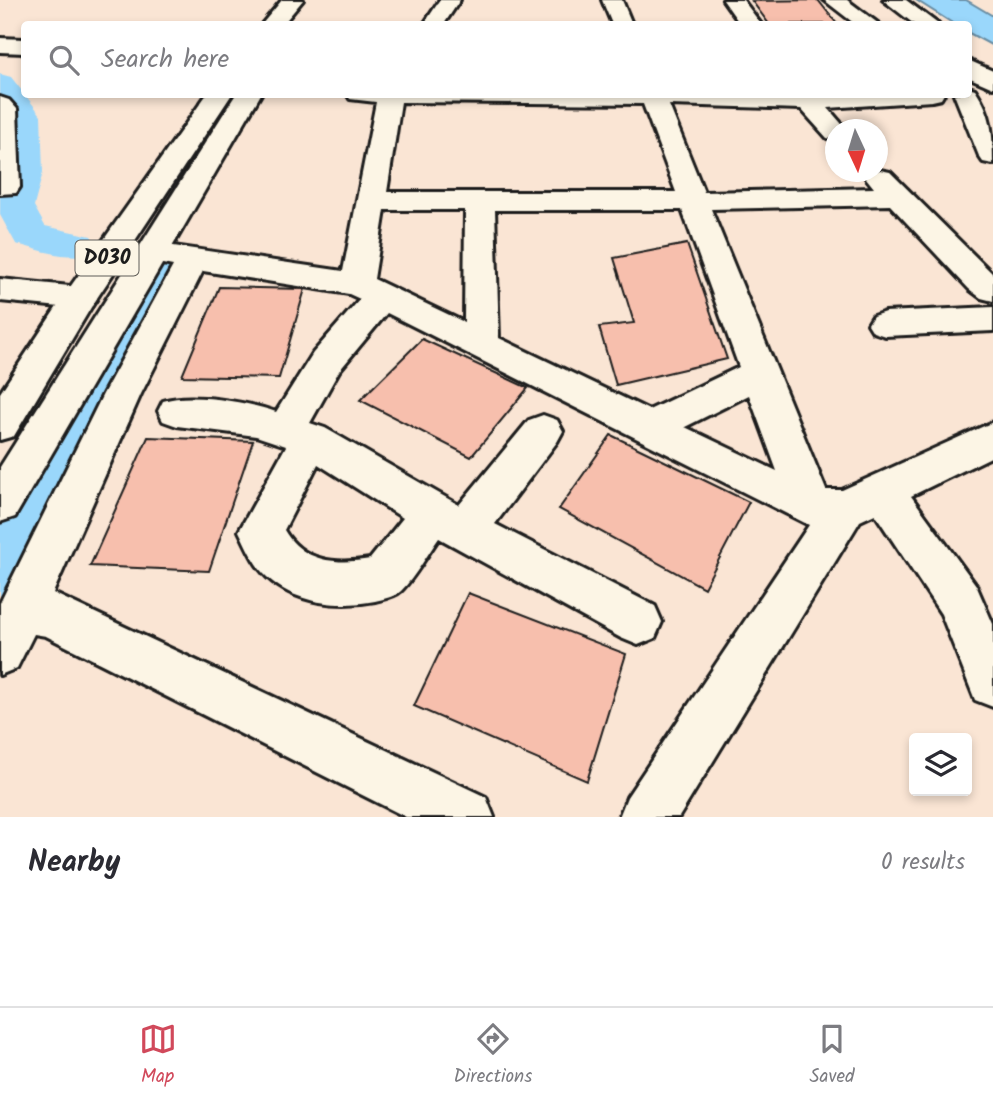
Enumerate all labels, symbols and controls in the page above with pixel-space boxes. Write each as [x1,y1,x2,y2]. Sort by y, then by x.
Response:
search box [21,21,972,98]
text: Search here [101,39,229,81]
icon: search [45,41,83,79]
north arrow [825,119,888,182]
road number: D030 [76,240,138,276]
map controls [909,733,972,796]
button: layers [909,733,972,796]
text: Nearby [28,839,120,887]
text: 0 results [881,845,965,881]
tab: Map [139,1020,177,1092]
tab: Directions [454,1020,532,1092]
tab: Saved [809,1020,854,1092]

